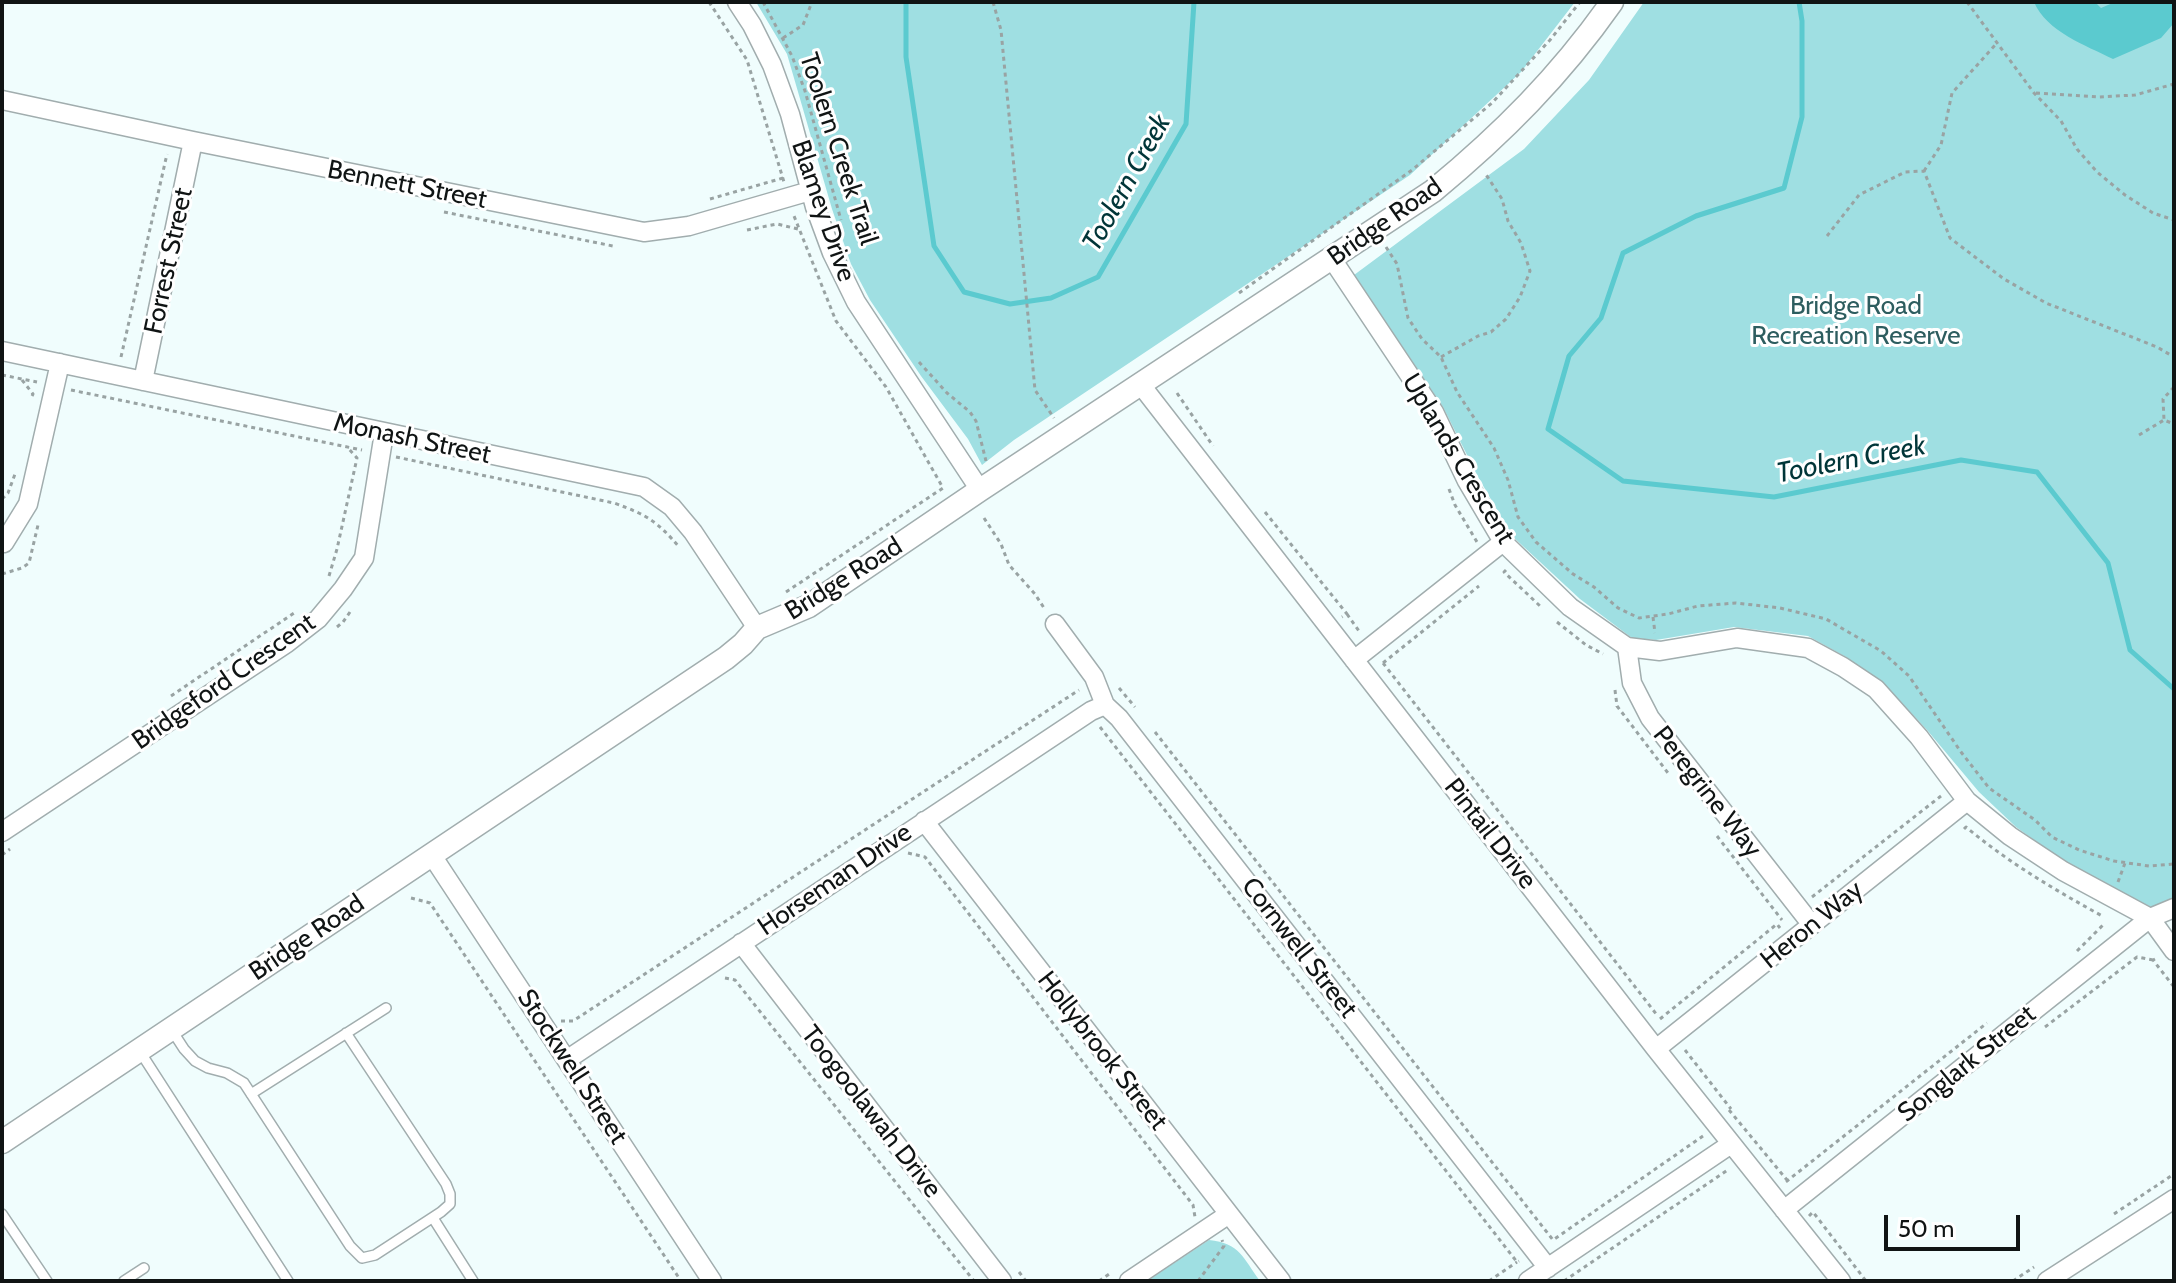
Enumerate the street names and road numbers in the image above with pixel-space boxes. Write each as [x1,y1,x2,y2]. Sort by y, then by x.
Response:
street label: Toolern Creek Trail [792,49,884,249]
street label: Blamey Drive [784,136,862,286]
street label: Bennett Street [325,154,489,216]
street label: Bridge Road [1322,171,1448,273]
street label: Forrest Street [138,185,200,337]
street label: Uplands Crescent [1395,368,1521,550]
street label: Monash Street [331,407,493,471]
street label: Bridge Road [780,531,908,627]
street label: Bridgeford Crescent [126,607,322,757]
street label: Peregrine Way [1646,720,1768,864]
street label: Pintail Drive [1437,773,1543,895]
street label: Horseman Drive [752,817,918,943]
street label: Cornwell Street [1235,872,1363,1024]
street label: Heron Way [1755,874,1869,976]
street label: Bridge Road [244,888,370,988]
street label: Hollybrook Street [1030,965,1174,1137]
street label: Stockwell Street [510,984,634,1150]
street label: Songlark Street [1892,999,2042,1129]
street label: Toogoolawah Drive [794,1020,948,1204]

